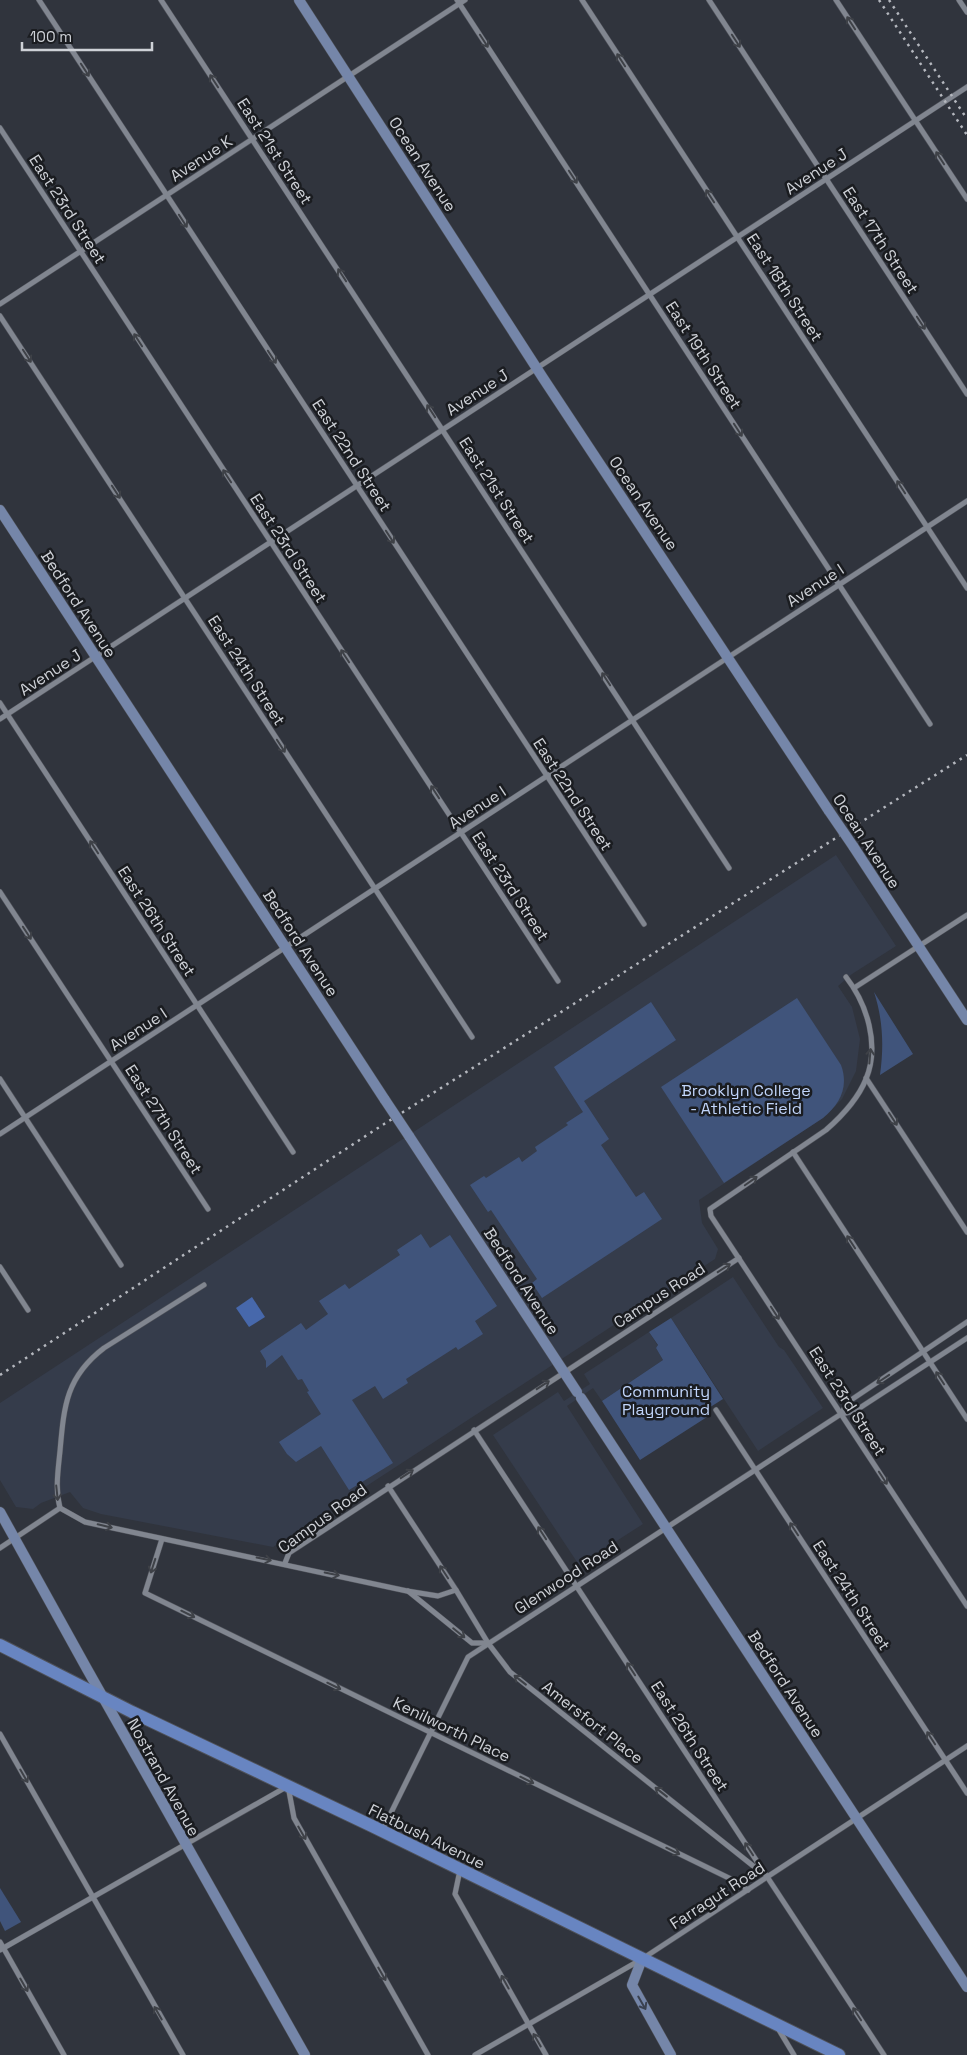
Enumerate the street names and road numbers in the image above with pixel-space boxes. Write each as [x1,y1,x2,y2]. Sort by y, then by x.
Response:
street label: East 21st Street [232,94,317,208]
street label: Ocean Avenue [384,113,461,216]
street label: Avenue K [166,130,237,186]
street label: Avenue J [781,144,851,199]
street label: East 23rd Street [24,151,111,268]
street label: East 17th Street [838,183,923,298]
street label: East 18th Street [742,229,827,345]
street label: East 19th Street [661,297,746,413]
street label: Avenue J [442,365,512,420]
street label: East 22nd Street [307,395,396,516]
street label: East 21st Street [454,433,539,547]
street label: Ocean Avenue [604,452,683,554]
street label: East 23rd Street [245,490,332,607]
street label: Bedford Avenue [36,547,121,662]
street label: Avenue I [782,559,848,612]
street label: East 24th Street [203,611,290,729]
street label: Avenue J [15,645,85,700]
street label: East 22nd Street [528,734,617,855]
street label: Avenue I [444,781,510,834]
street label: Ocean Avenue [828,790,905,893]
street label: East 23rd Street [467,828,554,945]
street label: East 26th Street [113,862,200,980]
street label: Bedford Avenue [258,886,343,1001]
street label: Avenue I [105,1003,171,1056]
street label: East 27th Street [120,1060,207,1178]
street label: Bedford Avenue [479,1224,564,1339]
street label: Campus Road [609,1258,709,1333]
street label: East 23rd Street [804,1343,891,1460]
street label: Campus Road [274,1479,371,1558]
street label: Glenwood Road [510,1536,622,1619]
street label: East 24th Street [808,1536,895,1654]
street label: Bedford Avenue [743,1627,828,1742]
street label: Amersfort Place [538,1676,648,1769]
street label: East 26th Street [646,1677,733,1795]
street label: Kenilworth Place [390,1692,514,1767]
street label: Nostrand Avenue [122,1715,205,1840]
street label: Flatbush Avenue [365,1799,489,1874]
street label: Farragut Road [666,1857,769,1934]

